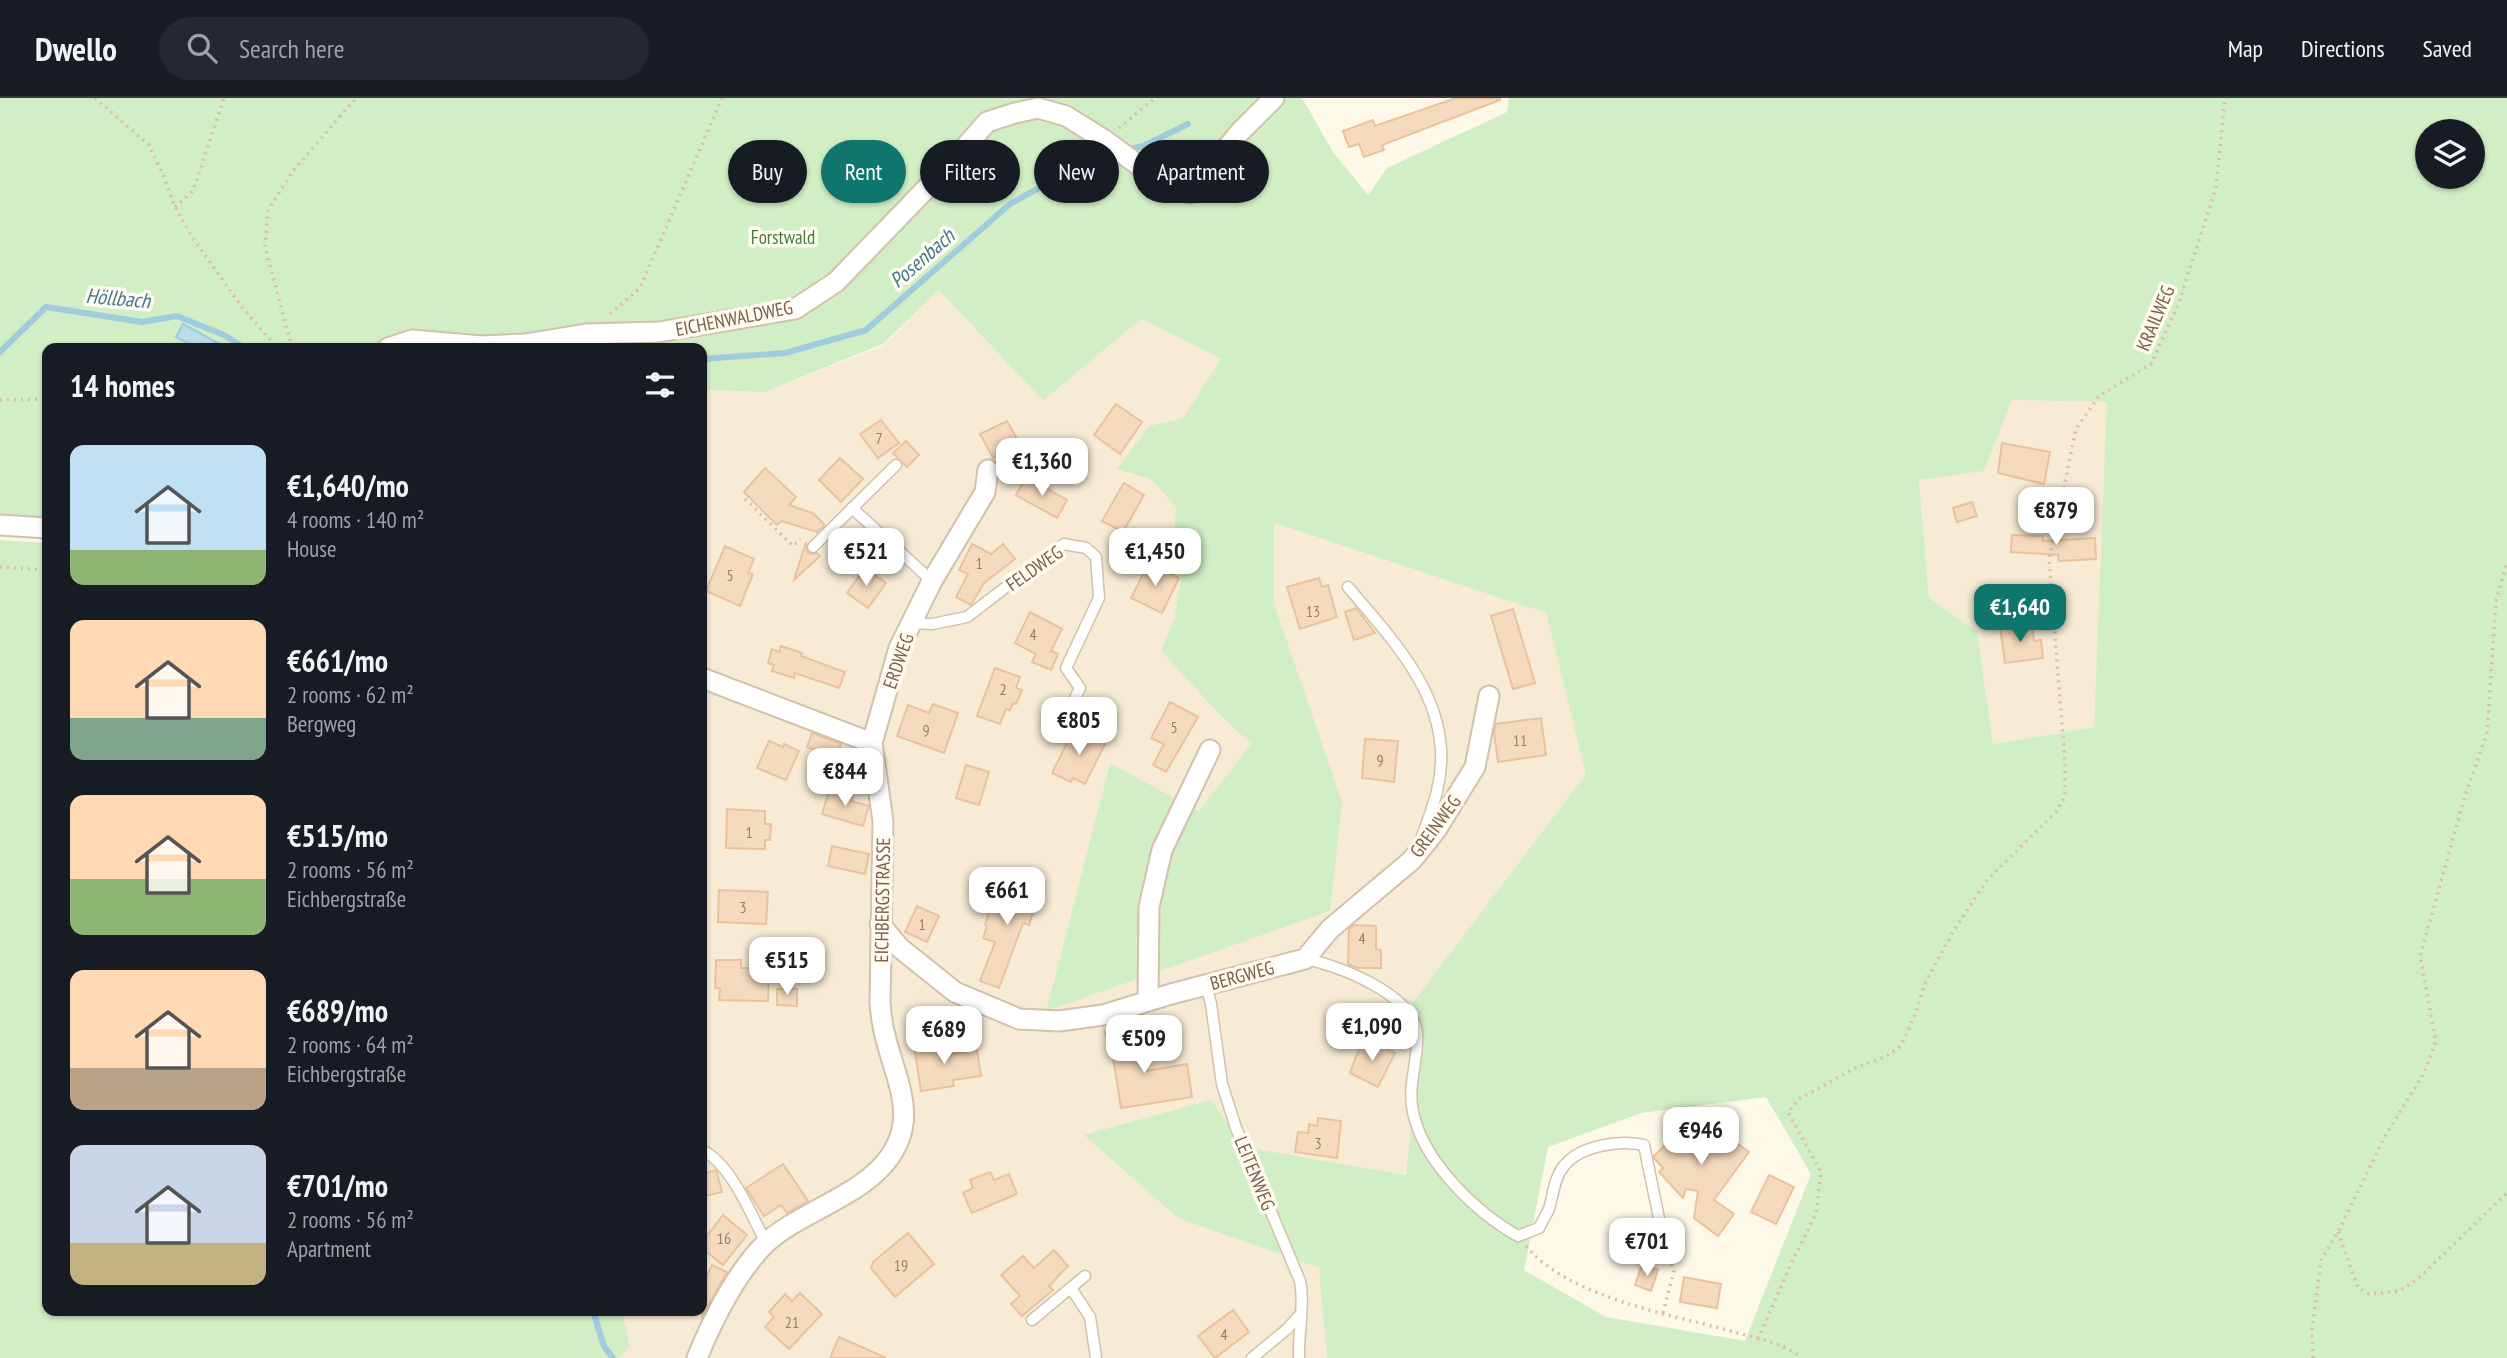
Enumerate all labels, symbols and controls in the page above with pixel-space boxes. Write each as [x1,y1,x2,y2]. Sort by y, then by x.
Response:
search box [159,17,649,80]
text: Dwello [35,27,117,70]
icon: search [183,29,221,67]
text: Search here [239,32,345,65]
text: Map [2228,33,2263,64]
text: Directions [2301,33,2385,64]
text: Saved [2423,33,2472,64]
map controls [2415,119,2485,189]
button: layers [2415,119,2485,189]
chip: Buy [728,140,807,203]
chip: Rent [821,140,906,203]
chip: Filters [920,140,1020,203]
chip: New [1034,140,1119,203]
chip: Apartment [1133,140,1269,203]
water label: Posenbach [884,221,961,293]
park label: Forstwald [751,225,815,249]
water label: Höllbach [85,282,153,314]
street label: KRAILWEG [2131,282,2179,354]
street label: EICHENWALDWEG [673,295,795,341]
text: 14 homes [70,366,175,405]
icon: filters [641,366,679,404]
house number: 7 [875,428,883,448]
pin: €1,360 [985,438,1099,498]
text: €1,360 [1012,446,1072,475]
text: €1,640/mo [287,466,409,505]
icon: home [126,473,210,557]
pin: €879 [2015,488,2097,547]
text: €879 [2034,495,2078,524]
text: 4 rooms · 140 m² [287,505,424,534]
pin: €521 [825,528,907,588]
pin: €1,450 [1098,528,1212,588]
text: House [287,534,337,563]
text: €521 [844,536,888,565]
text: €1,450 [1125,536,1185,565]
street label: FELDWEG [1001,540,1067,596]
house number: 1 [975,553,983,573]
house number: 5 [726,565,734,585]
pin: €1,640 [1963,584,2077,644]
text: €1,640 [1990,592,2050,621]
house number: 13 [1306,601,1320,621]
house number: 4 [1029,624,1037,644]
street label: ERDWEG [877,630,919,692]
text: €661/mo [287,641,388,680]
icon: home [126,648,210,732]
house number: 2 [999,679,1007,699]
text: 2 rooms · 62 m² [287,680,414,709]
pin: €805 [1038,698,1120,757]
text: €805 [1057,705,1101,734]
text: Bergweg [287,709,356,738]
house number: 5 [1170,717,1178,737]
house number: 9 [922,720,930,740]
house number: 11 [1513,730,1527,750]
pin: €844 [804,748,886,808]
house number: 9 [1376,750,1384,770]
text: €844 [823,756,867,785]
street label: GREINWEG [1404,790,1466,862]
text: €515/mo [287,816,388,855]
house number: 1 [745,822,753,842]
icon: home [126,823,210,907]
street label: EICHBERGSTRASSE [869,837,895,963]
text: 2 rooms · 56 m² [287,855,414,884]
pin: €661 [966,868,1048,927]
text: €661 [985,875,1029,904]
text: Eichbergstraße [287,884,406,913]
house number: 3 [739,897,747,917]
house number: 1 [918,914,926,934]
house number: 4 [1358,928,1366,948]
pin: €515 [746,937,828,997]
text: €515 [765,945,809,974]
street label: BERGWEG [1207,955,1277,995]
text: €689/mo [287,991,388,1030]
icon: home [126,998,210,1082]
pin: €1,090 [1315,1004,1429,1063]
pin: €689 [903,1006,985,1066]
text: €1,090 [1342,1011,1402,1040]
text: €689 [922,1014,966,1043]
pin: €509 [1103,1016,1185,1075]
text: €509 [1122,1023,1166,1052]
text: 2 rooms · 64 m² [287,1030,414,1059]
text: Eichbergstraße [287,1059,406,1088]
pin: €946 [1660,1108,1742,1167]
text: €946 [1679,1115,1723,1144]
street label: LEITENWEG [1229,1133,1281,1213]
house number: 3 [1314,1133,1322,1153]
text: €701/mo [287,1166,388,1205]
icon: home [126,1173,210,1257]
text: 2 rooms · 56 m² [287,1205,414,1234]
pin: €701 [1606,1218,1688,1278]
text: €701 [1625,1226,1669,1255]
house number: 16 [717,1228,731,1248]
text: Apartment [287,1234,371,1263]
house number: 19 [894,1255,908,1275]
house number: 21 [785,1312,799,1332]
house number: 4 [1220,1324,1228,1344]

